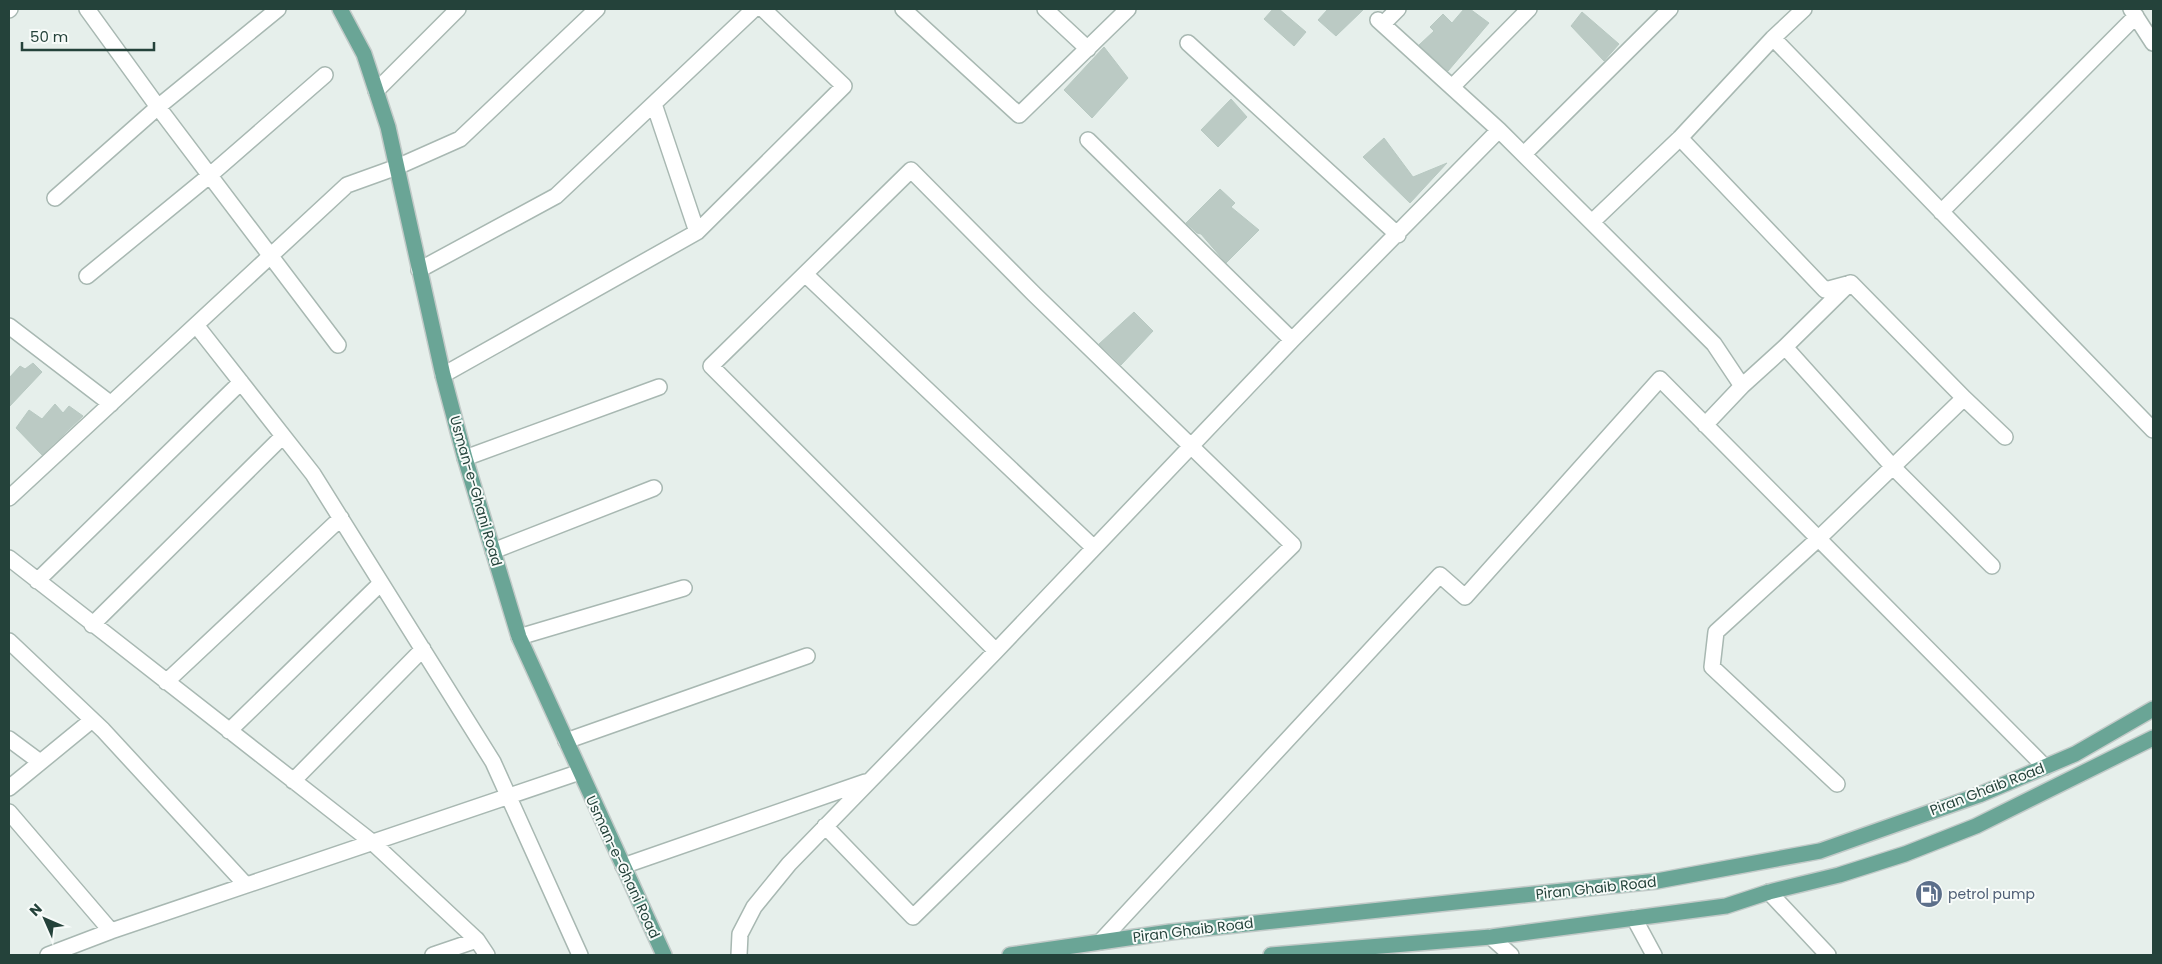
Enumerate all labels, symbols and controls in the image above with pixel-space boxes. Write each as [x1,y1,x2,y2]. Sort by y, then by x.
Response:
scale bar [22,20,155,52]
text: 50 m [30,26,68,47]
street label: Usman-e-Ghani Road [445,413,507,569]
street label: Piran Ghaib Road [1927,758,2047,820]
street label: Usman-e-Ghani Road [581,792,665,942]
street label: Piran Ghaib Road [1535,872,1657,904]
fuel station icon: petrol pump [1914,879,1944,909]
place label: petrol pump [1948,884,2035,904]
north arrow [20,894,70,944]
text: N [25,899,47,921]
street label: Piran Ghaib Road [1132,913,1254,947]

